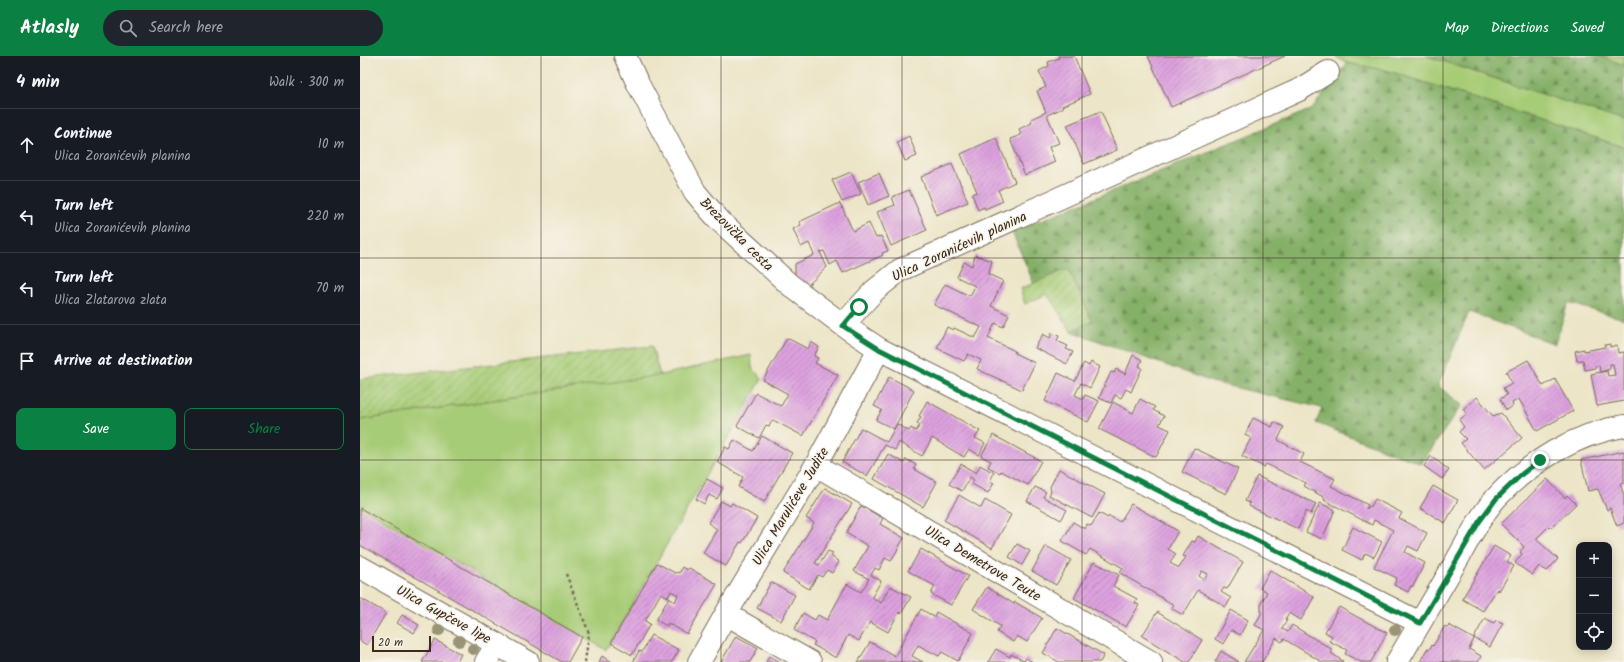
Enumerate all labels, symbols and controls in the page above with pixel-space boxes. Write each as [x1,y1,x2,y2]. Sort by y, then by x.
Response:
search box [103,10,383,46]
text: Atlasly [20,13,79,43]
text: Search here [149,16,223,40]
icon: search [117,17,139,39]
text: Map [1444,17,1469,39]
text: Directions [1491,17,1549,39]
text: Saved [1571,17,1604,39]
text: 4 min [16,69,60,96]
text: Walk · 300 m [269,72,344,93]
text: Continue [54,122,112,146]
icon: ahead [16,134,38,156]
text: 10 m [318,134,344,155]
text: Ulica Zoranićevih planina [54,146,191,167]
street label: Brezovička cesta [694,193,778,277]
text: Turn left [54,194,114,218]
icon: left [16,206,38,228]
text: 220 m [307,206,344,227]
street label: Ulica Zoranićevih planina [888,206,1031,288]
text: Ulica Zoranićevih planina [54,218,191,239]
text: Turn left [54,266,114,290]
icon: left [16,278,38,300]
text: 70 m [316,278,344,299]
text: Ulica Zlatarova zlata [54,290,167,311]
route start [850,298,868,316]
text: Arrive at destination [54,349,193,373]
icon: arrive [16,350,38,372]
button: Save [16,408,176,450]
button: Share [184,408,344,450]
street label: Ulica Marulićeve Judite [747,442,835,570]
route end [1531,451,1549,469]
street label: Ulica Demetrove Teute [920,520,1046,608]
map controls [1576,542,1612,650]
button: + [1576,542,1612,578]
button: − [1576,578,1612,614]
street label: Ulica Gupčeve lipe [392,580,496,650]
button: locate [1576,614,1612,650]
scale bar [372,634,431,653]
text: 20 m [378,634,403,652]

